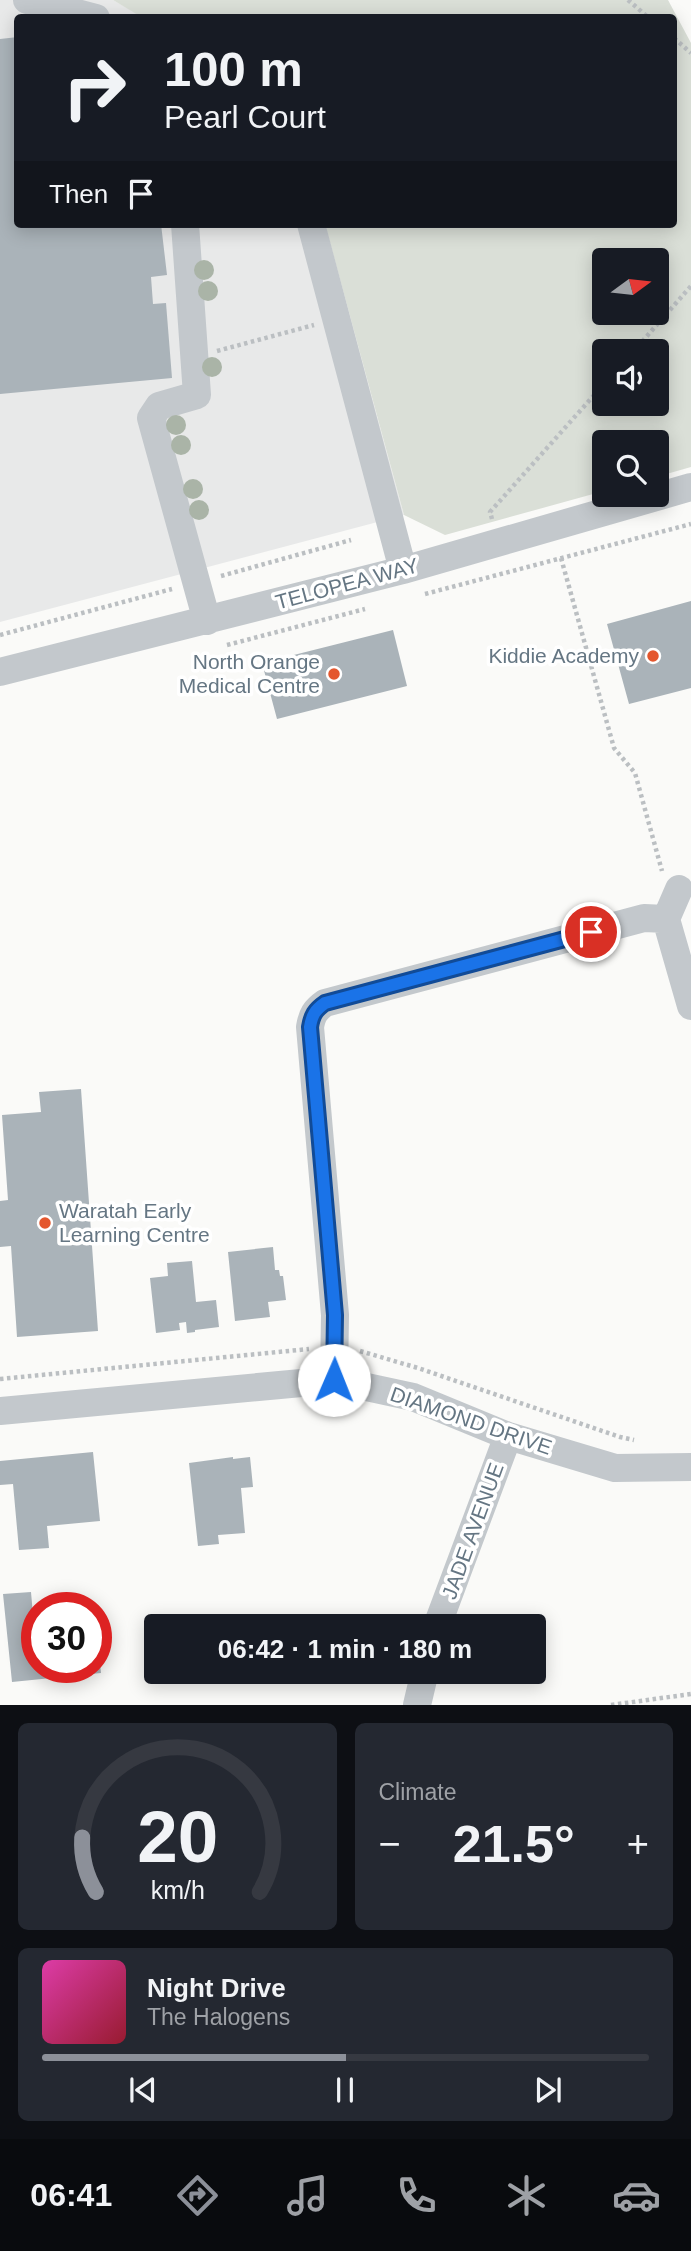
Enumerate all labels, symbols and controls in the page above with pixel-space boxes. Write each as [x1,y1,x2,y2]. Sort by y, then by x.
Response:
icon: right [49,42,140,133]
text: 100 m [164,42,303,96]
text: Pearl Court [164,99,326,135]
icon: arrive [122,175,160,213]
text: Then [49,179,108,209]
north arrow [592,248,668,326]
map controls [592,248,669,507]
button: sound [592,339,669,416]
button: search [592,430,669,507]
street label: TELOPEA WAY [273,553,421,614]
place label: Kiddie Academy [488,644,639,667]
marker: Kiddie Academy [645,648,661,664]
place label: North Orange Medical Centre [179,650,320,697]
marker: North Orange Medical Centre [326,666,342,682]
pin [561,902,621,962]
icon: arrive [572,913,610,951]
place label: Waratah Early Learning Centre [59,1199,210,1246]
marker: Waratah Early Learning Centre [37,1215,53,1231]
position arrow [297,1343,371,1417]
street label: DIAMOND DRIVE [387,1382,555,1459]
street label: JADE AVENUE [437,1460,508,1602]
speed limit sign: 30 [21,1592,112,1683]
text: 06:42 · 1 min · 180 m [218,1634,472,1664]
text: Climate [379,1779,456,1805]
text: 20 [137,1797,218,1878]
text: 21.5° [453,1815,575,1873]
text: − [379,1823,401,1865]
text: + [627,1823,649,1865]
text: km/h [150,1876,204,1904]
text: Night Drive [147,1973,286,2003]
text: The Halogens [147,2004,290,2030]
icon: previous [124,2071,162,2109]
icon: pause [326,2071,364,2109]
icon: next [529,2071,567,2109]
icon: directions [173,2171,222,2220]
icon: music [283,2171,332,2220]
icon: phone [392,2171,441,2220]
icon: climate [502,2171,551,2220]
icon: car [612,2171,661,2220]
text: 06:41 [30,2177,112,2213]

